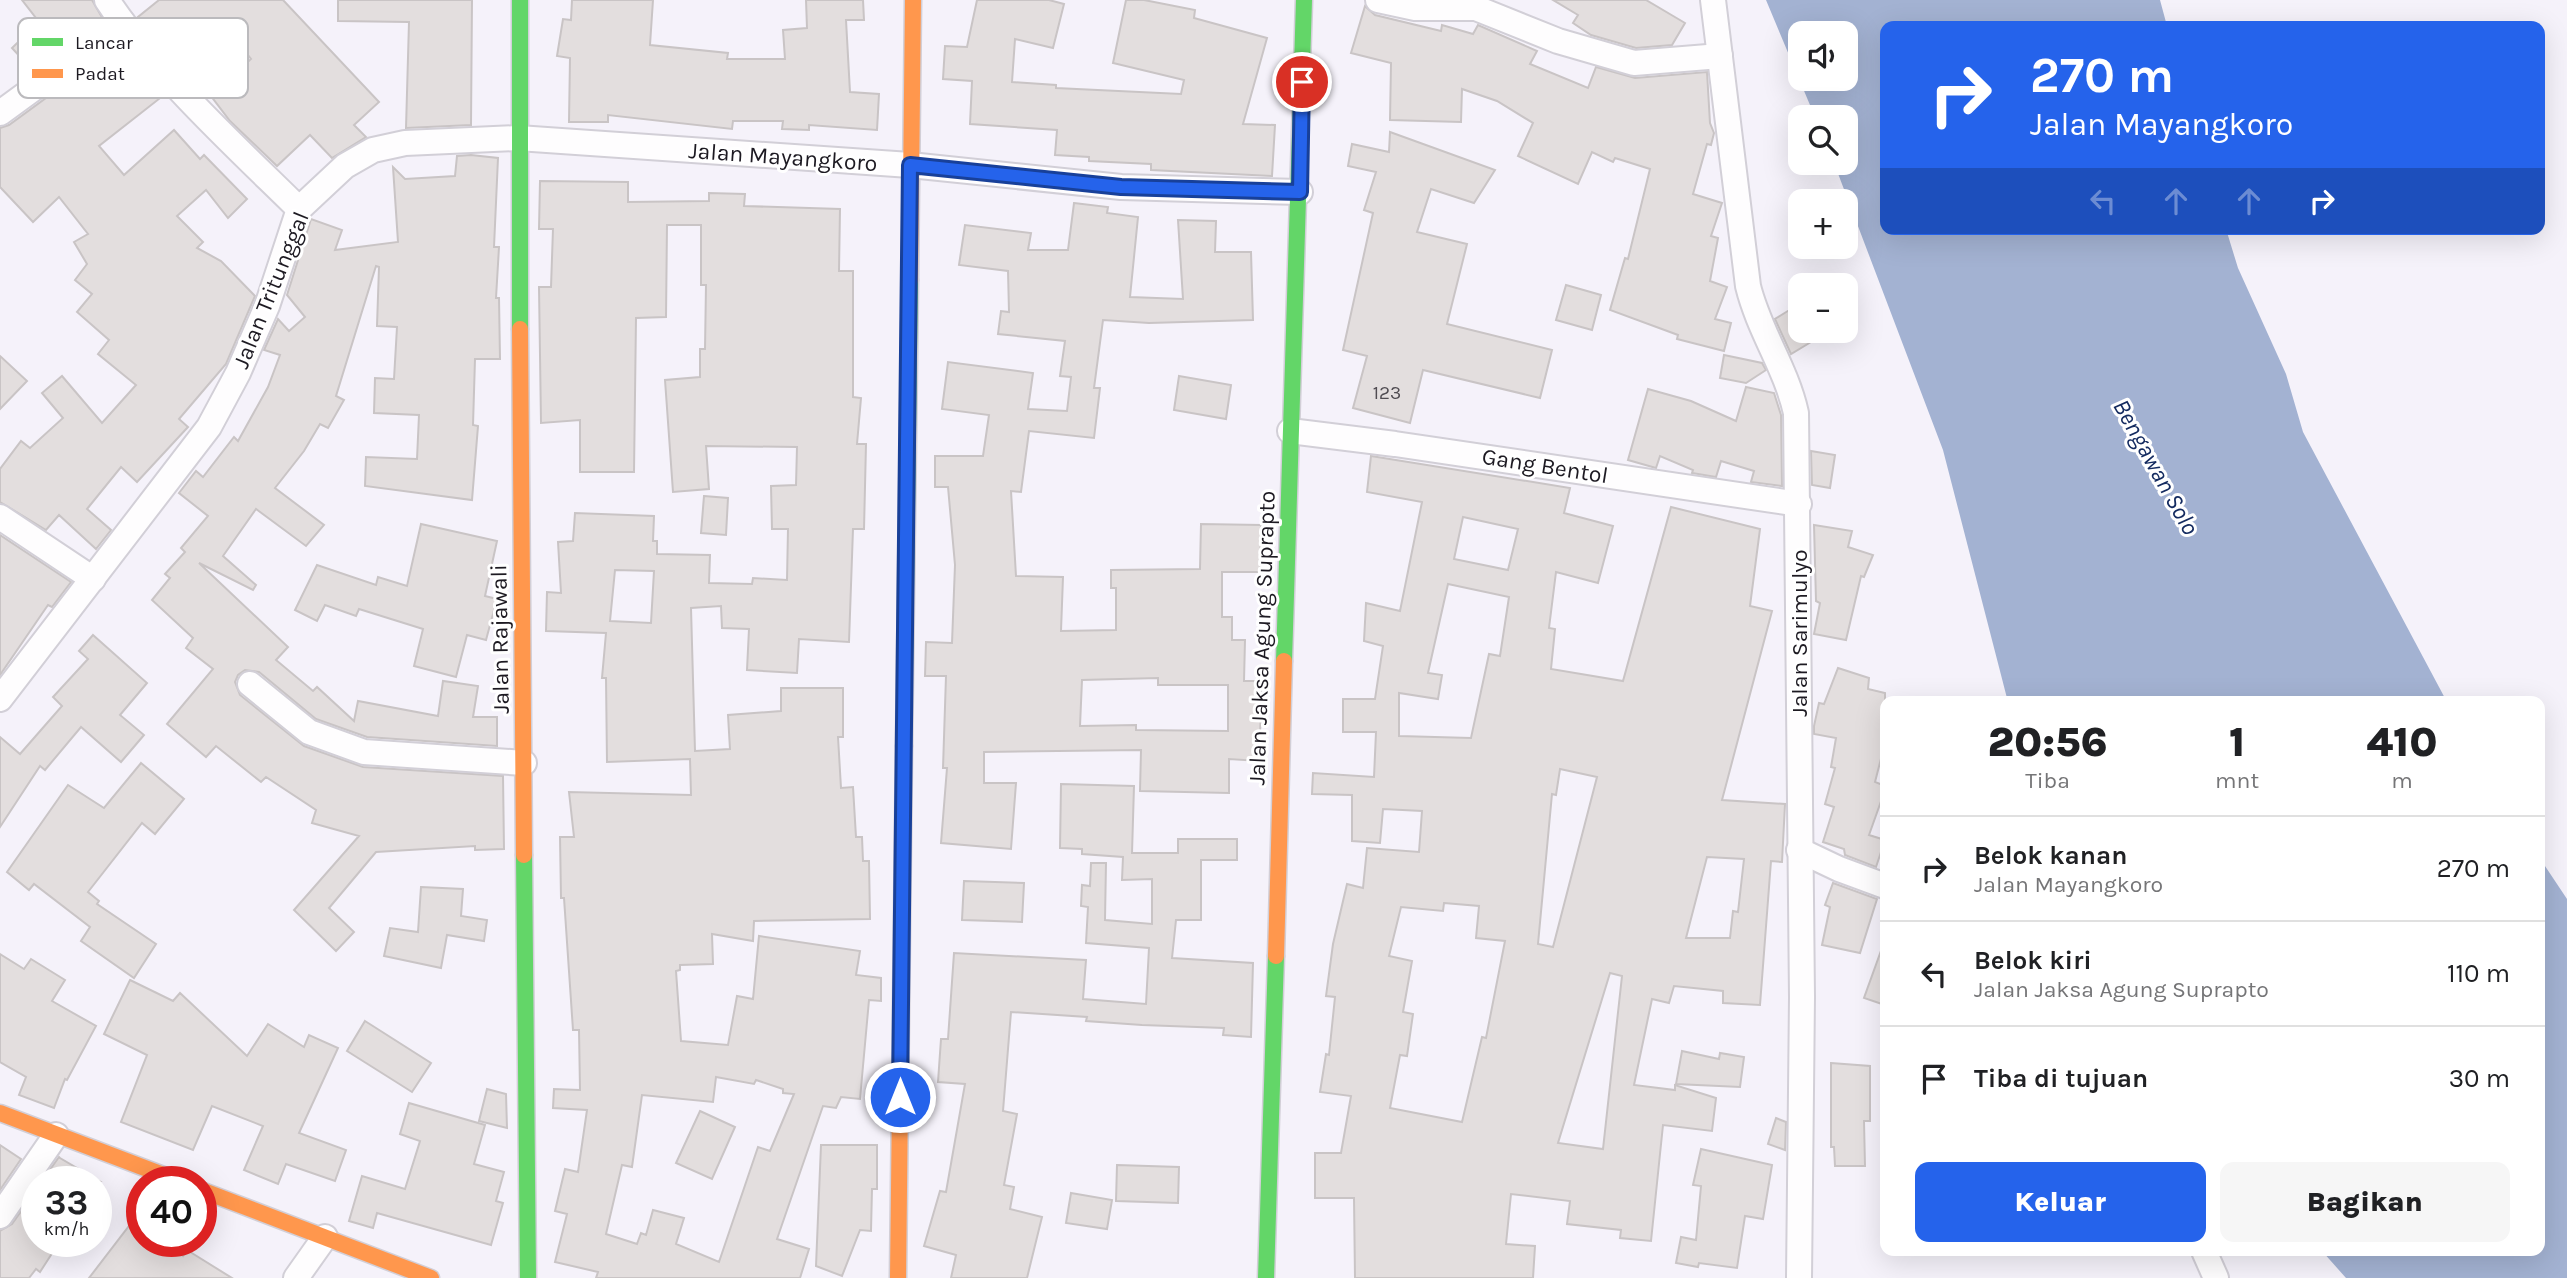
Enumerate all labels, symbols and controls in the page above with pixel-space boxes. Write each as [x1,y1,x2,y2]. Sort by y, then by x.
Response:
legend [18,18,248,98]
map controls [1788,21,1858,343]
button: sound [1788,21,1858,91]
text: Lancar [75,32,133,54]
text: 270 m [2030,47,2174,104]
icon: right [1915,49,2006,140]
pin [1272,52,1332,112]
text: Padat [75,63,125,85]
icon: arrive [1283,63,1321,101]
button: search [1788,105,1858,175]
text: Jalan Mayangkoro [2030,106,2293,143]
street label: Jalan Mayangkoro [688,137,878,177]
icon: left [2084,182,2122,220]
icon: ahead [2157,182,2195,220]
icon: ahead [2230,182,2268,220]
icon: right [2303,182,2341,220]
button: + [1788,189,1858,259]
street label: Jalan Tritunggal [227,208,315,372]
button: − [1788,273,1858,343]
house number: 123 [1373,382,1401,404]
water label: Bengawan Solo [2107,394,2205,540]
street label: Gang Bentol [1480,443,1610,489]
street label: Jalan Jaksa Agung Suprapto [1243,490,1281,786]
street label: Jalan Sarimulyo [1786,549,1813,717]
street label: Jalan Rajawali [485,564,515,714]
text: 20:56 [1987,717,2108,767]
text: 1 [2229,717,2245,767]
text: 410 [2367,717,2438,767]
text: Tiba [2025,767,2070,794]
text: mnt [2215,767,2259,794]
text: m [2391,767,2413,794]
text: Belok kanan [1974,840,2127,871]
icon: right [1915,850,1953,888]
text: 270 m [2437,853,2510,884]
text: Jalan Mayangkoro [1974,871,2163,898]
text: Belok kiri [1974,945,2092,976]
icon: left [1915,955,1953,993]
text: 110 m [2447,958,2510,989]
text: Jalan Jaksa Agung Suprapto [1974,976,2269,1003]
position arrow [863,1060,937,1134]
icon: arrive [1915,1060,1953,1098]
text: Tiba di tujuan [1974,1063,2148,1094]
text: 30 m [2449,1063,2510,1094]
button: Keluar [1915,1162,2206,1242]
button: Bagikan [2220,1162,2510,1242]
speed limit sign: 40 [126,1166,217,1257]
text: 33 [45,1182,88,1223]
text: km/h [44,1218,89,1240]

